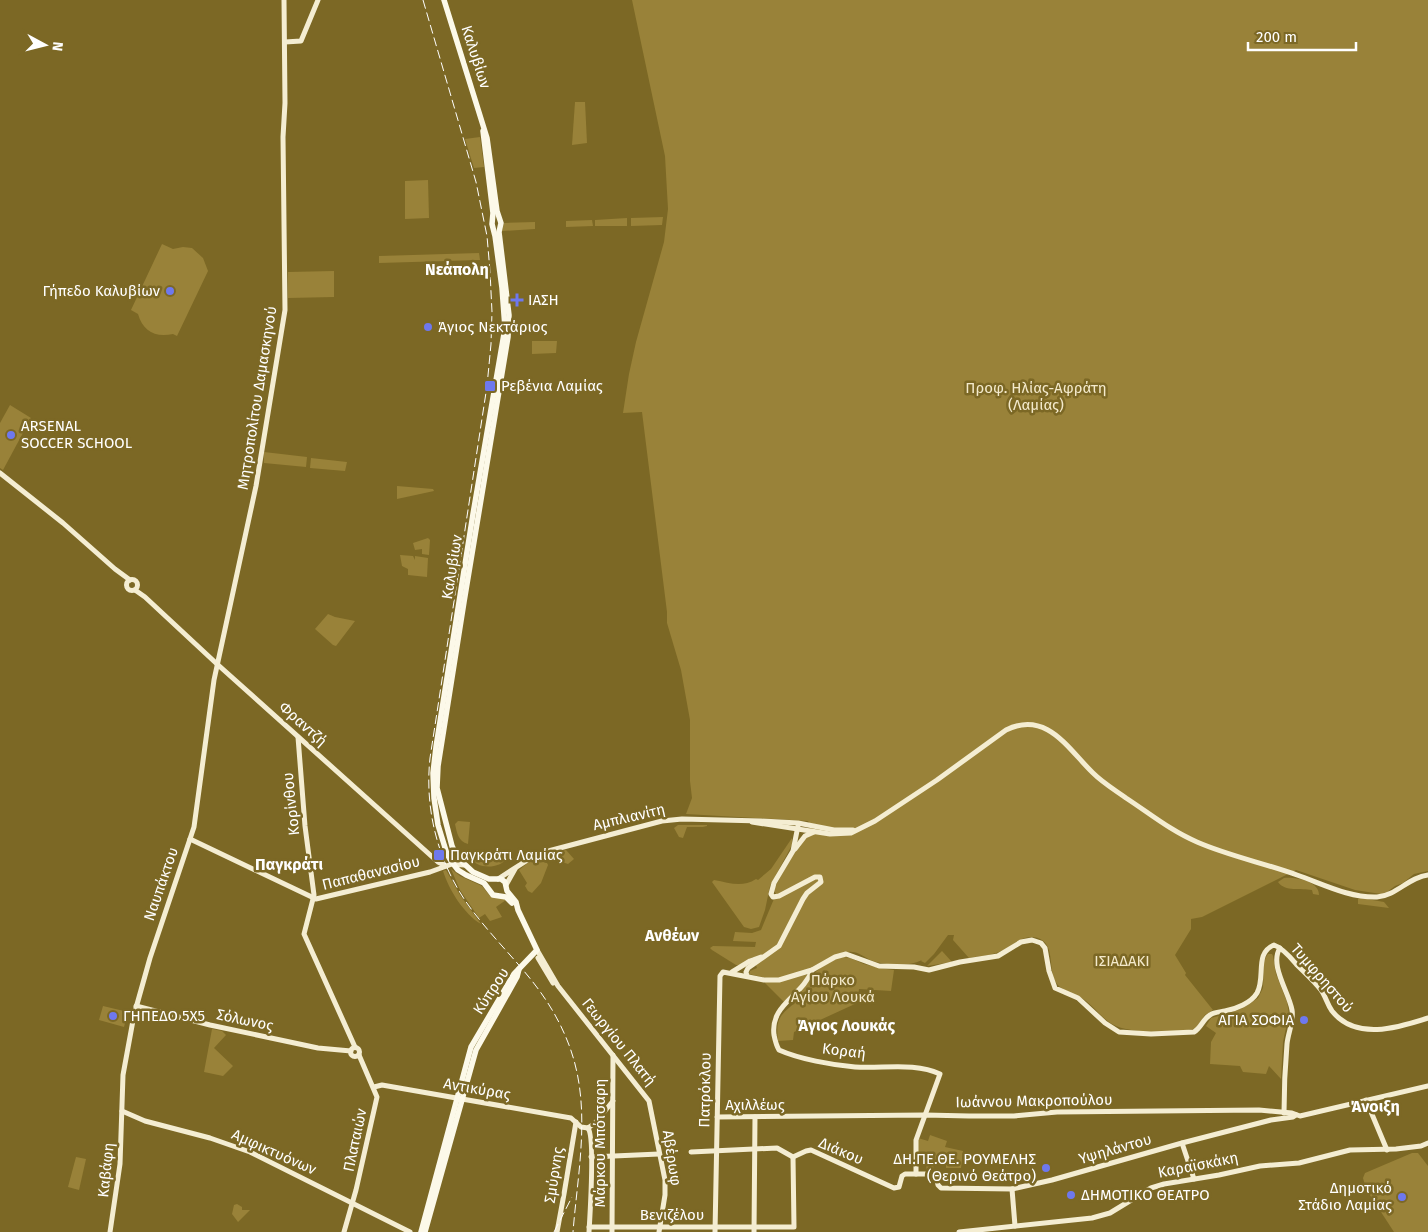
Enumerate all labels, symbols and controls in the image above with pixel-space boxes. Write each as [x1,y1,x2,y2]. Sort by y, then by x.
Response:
north arrow [20,20,70,70]
scale bar [1248,20,1356,52]
street label: Καλυβίων [457,23,495,92]
text: 200 m [1256,28,1297,46]
text: N [48,41,66,52]
district label: Νεάπολη [425,260,489,279]
place label: Γήπεδο Καλυβίων [43,282,161,300]
marker: Γήπεδο Καλυβίων [164,285,176,297]
place label: ΙΑΣΗ [528,291,559,309]
marker: ΙΑΣΗ [510,293,524,307]
street label: Μητροπολίτου Δαμασκηνού [234,305,280,491]
place label: Άγιος Νεκτάριος [438,318,547,336]
marker: Άγιος Νεκτάριος [422,321,434,333]
place label: Ρεβένια Λαμίας [501,377,603,395]
marker: Ρεβένια Λαμίας [483,379,497,393]
park label: Προφ. Ηλίας-Αφράτη (Λαμίας) [965,379,1107,414]
place label: ARSENAL SOCCER SCHOOL [21,417,133,452]
marker: ARSENAL SOCCER SCHOOL [5,429,17,441]
street label: Καλυβίων [438,533,466,601]
street label: Φραντζή [275,698,331,750]
street label: Κορίνθου [279,771,303,837]
street label: Αμπλιανίτη [591,800,667,834]
street label: Ναυπάκτου [140,845,182,923]
place label: Παγκράτι Λαμίας [450,846,563,864]
marker: Παγκράτι Λαμίας [432,848,446,862]
street label: Παπαθανασίου [320,852,422,894]
district label: Παγκράτι [255,855,323,874]
district label: Ανθέων [644,926,700,945]
street label: Τυμφρηστού [1287,940,1357,1016]
park label: ΙΣΙΑΔΑΚΙ [1094,952,1150,970]
street label: Κύπρου [469,964,513,1018]
park label: Πάρκο Αγίου Λουκά [791,971,875,1006]
street label: Γεωργίου Πλατή [578,995,660,1089]
street label: Σόλωνος [215,1005,275,1035]
place label: ΓΗΠΕΔΟ 5X5 [123,1007,205,1025]
marker: ΓΗΠΕΔΟ 5X5 [107,1010,119,1022]
place label: ΑΓΙΑ ΣΟΦΙΑ [1218,1011,1294,1029]
marker: ΑΓΙΑ ΣΟΦΙΑ [1298,1014,1310,1026]
district label: Άγιος Λουκάς [797,1016,895,1035]
street label: Κοραή [821,1039,867,1063]
street label: Πατρόκλου [695,1052,715,1128]
street label: Αντικύρας [442,1074,512,1104]
street label: Μάρκου Μπότσαρη [591,1079,609,1207]
street label: Ιωάννου Μακροπούλου [955,1091,1113,1111]
street label: Αχιλλέως [725,1096,785,1114]
district label: Άνοιξη [1350,1097,1400,1116]
street label: Πλαταιών [340,1106,371,1173]
street label: Αμφικτυόνων [229,1125,320,1179]
street label: Αβέρωφ [659,1129,685,1187]
street label: Υψηλάντου [1077,1130,1153,1168]
street label: Διάκου [816,1134,866,1168]
street label: Καβάφη [94,1142,118,1198]
street label: Σμύρνης [541,1146,567,1204]
street label: Καραϊσκάκη [1156,1148,1240,1182]
place label: ΔΗ.ΠΕ.ΘΕ. ΡΟΥΜΕΛΗΣ (Θερινό Θεάτρο) [893,1150,1036,1185]
marker: ΔΗ.ΠΕ.ΘΕ. ΡΟΥΜΕΛΗΣ (Θερινό Θεάτρο) [1040,1162,1052,1174]
place label: Δημοτικό Στάδιο Λαμίας [1298,1179,1392,1214]
place label: ΔΗΜΟΤΙΚΟ ΘΕΑΤΡΟ [1081,1186,1210,1204]
marker: ΔΗΜΟΤΙΚΟ ΘΕΑΤΡΟ [1065,1189,1077,1201]
marker: Δημοτικό Στάδιο Λαμίας [1396,1191,1408,1203]
street label: Βενιζέλου [640,1206,704,1224]

